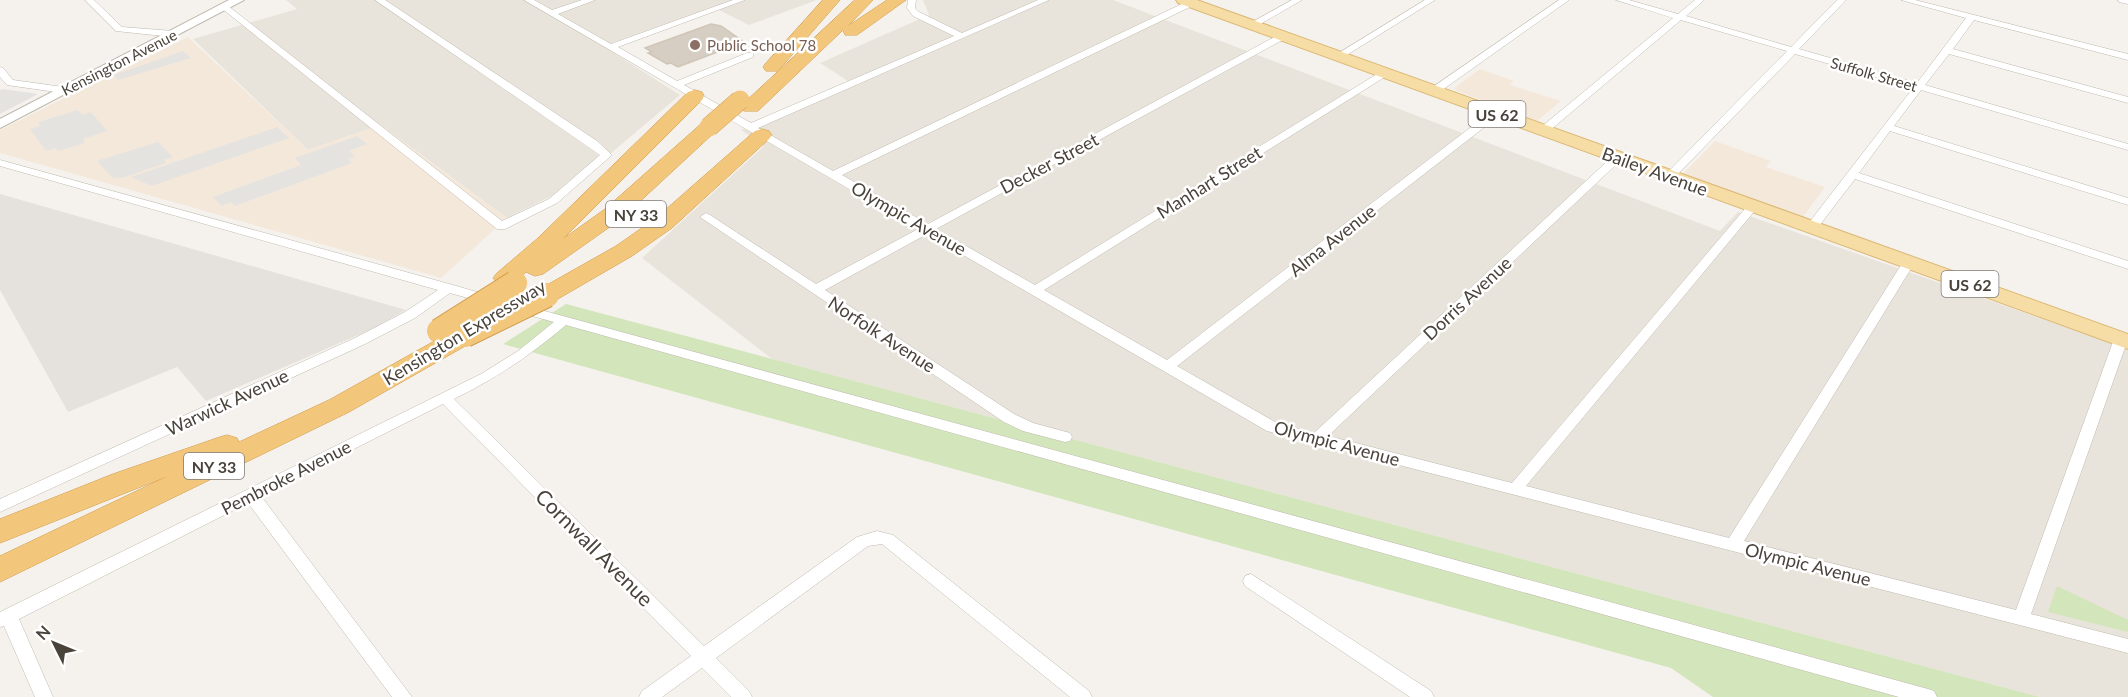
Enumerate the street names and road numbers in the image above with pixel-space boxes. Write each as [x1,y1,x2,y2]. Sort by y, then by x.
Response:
street label: Kensington Avenue [58,25,180,99]
street label: Suffolk Street [1829,53,1920,95]
road number: US 62 [1468,101,1526,127]
street label: Decker Street [996,128,1102,198]
street label: Manhart Street [1153,141,1266,223]
street label: Bailey Avenue [1599,142,1711,200]
street label: Olympic Avenue [848,176,970,260]
street label: Alma Avenue [1284,199,1380,281]
road number: NY 33 [606,201,666,227]
street label: Dorris Avenue [1418,252,1516,344]
road number: US 62 [1942,271,1998,297]
street label: Kensington Expressway [378,274,550,389]
street label: Norfolk Avenue [824,291,940,377]
street label: Warwick Avenue [162,364,292,440]
street label: Olympic Avenue [1272,416,1402,470]
street label: Pembroke Avenue [217,435,355,519]
road number: NY 33 [184,453,244,479]
street label: Cornwall Avenue [531,483,659,611]
street label: Olympic Avenue [1743,538,1873,590]

